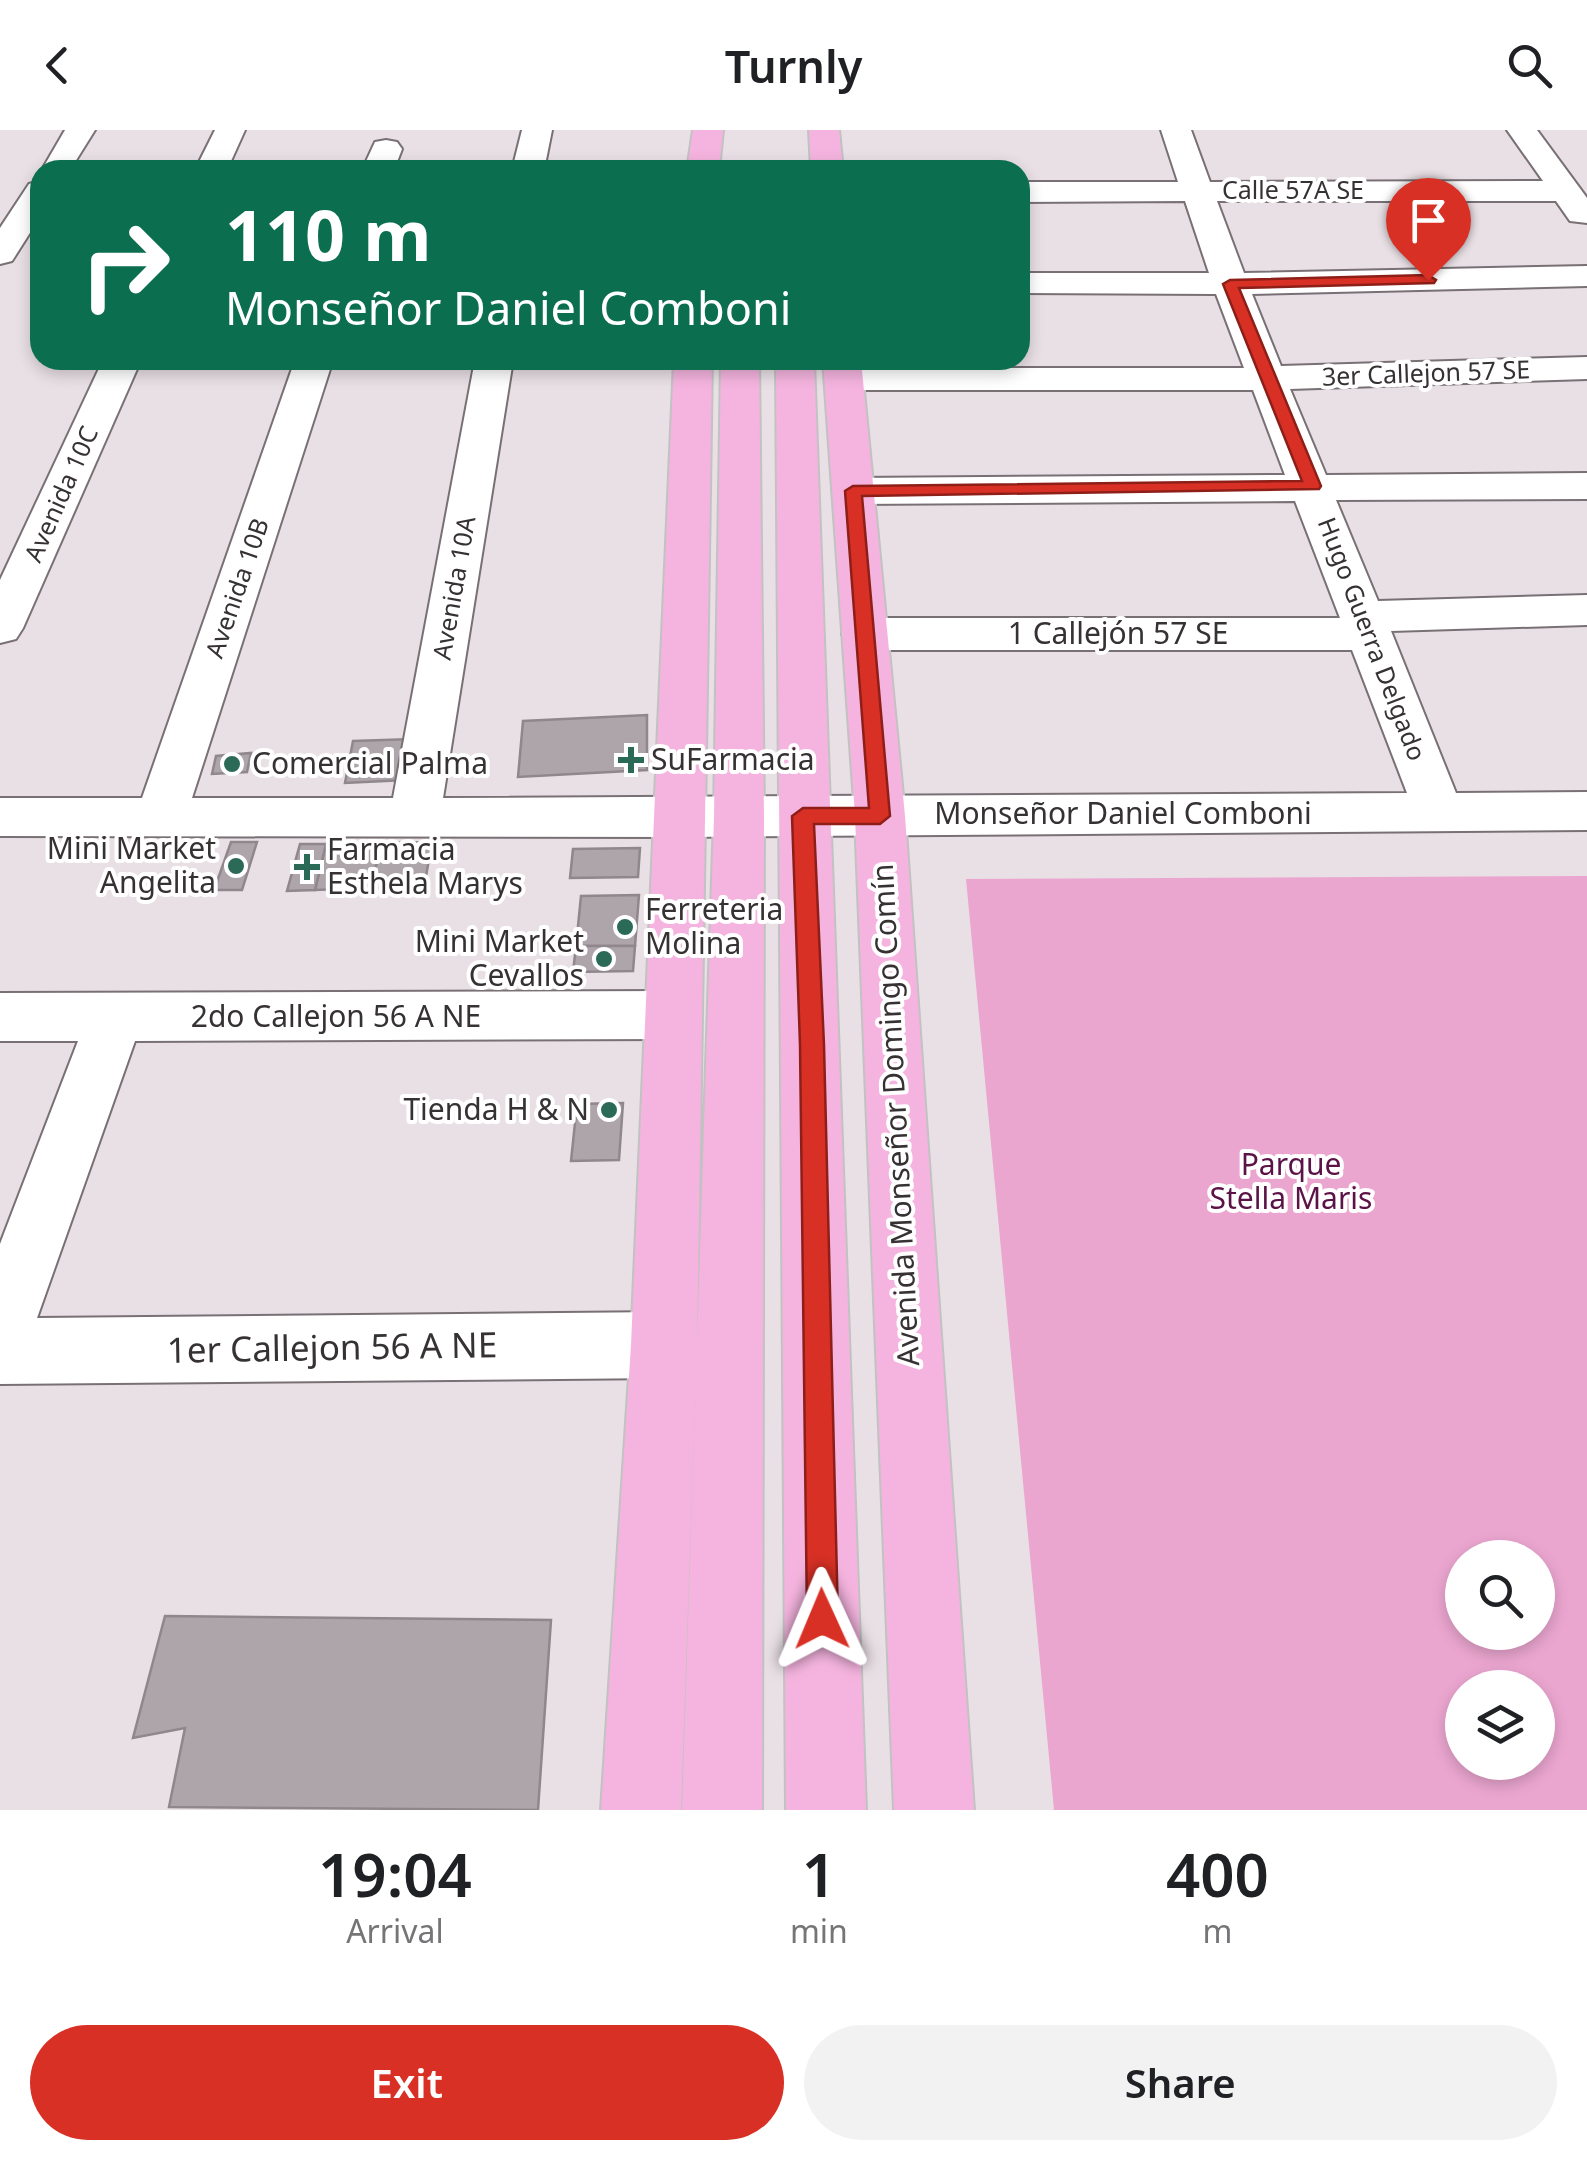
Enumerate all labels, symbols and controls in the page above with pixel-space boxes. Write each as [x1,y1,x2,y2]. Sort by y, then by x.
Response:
text: Turnly [725,35,862,96]
icon: back [30,38,85,93]
icon: search [1502,38,1557,93]
street label: Calle 57A SE [1222,172,1364,206]
pin [1386,178,1471,281]
text: 110 m [225,186,432,282]
icon: arrive [1401,193,1456,248]
icon: right [60,200,190,330]
text: Monseñor Daniel Comboni [225,277,791,338]
street label: 3er Callejon 57 SE [1321,351,1531,393]
street label: Avenida 10C [15,420,105,567]
street label: Hugo Guerra Delgado [1311,512,1435,765]
street label: Avenida 10B [196,513,276,662]
street label: Avenida 10A [424,513,482,662]
street label: 1 Callejón 57 SE [1008,612,1228,653]
place label: SuFarmacia [651,738,815,779]
place label: Comercial Palma [252,742,488,783]
marker: SuFarmacia [620,749,642,771]
marker: Comercial Palma [221,753,243,775]
street label: Monseñor Daniel Comboni [934,792,1312,833]
place label: Mini Market Angelita [47,827,216,902]
place label: Farmacia Esthela Marys [327,828,523,903]
marker: Mini Market Angelita [225,855,247,877]
marker: Farmacia Esthela Marys [296,856,318,878]
street label: Avenida Monseñor Domingo Comín [861,863,928,1367]
place label: Ferreteria Molina [645,888,783,963]
marker: Ferreteria Molina [614,916,636,938]
place label: Mini Market Cevallos [415,920,584,995]
marker: Mini Market Cevallos [593,948,615,970]
street label: 2do Callejon 56 A NE [191,995,481,1036]
place label: Tienda H & N [403,1088,589,1129]
marker: Tienda H & N [598,1099,620,1121]
park label: Parque Stella Maris [1210,1143,1372,1218]
street label: 1er Callejon 56 A NE [166,1320,498,1373]
map controls [1445,1540,1555,1780]
button: search [1445,1540,1555,1650]
position arrow [770,1567,874,1671]
button: layers [1445,1670,1555,1780]
text: 19:04 [318,1833,472,1915]
text: 1 [802,1833,836,1915]
text: 400 [1166,1833,1269,1915]
text: Arrival [346,1909,444,1952]
text: min [790,1909,848,1952]
text: m [1202,1909,1232,1952]
button: Exit [30,2025,784,2140]
button: Share [804,2025,1557,2140]

